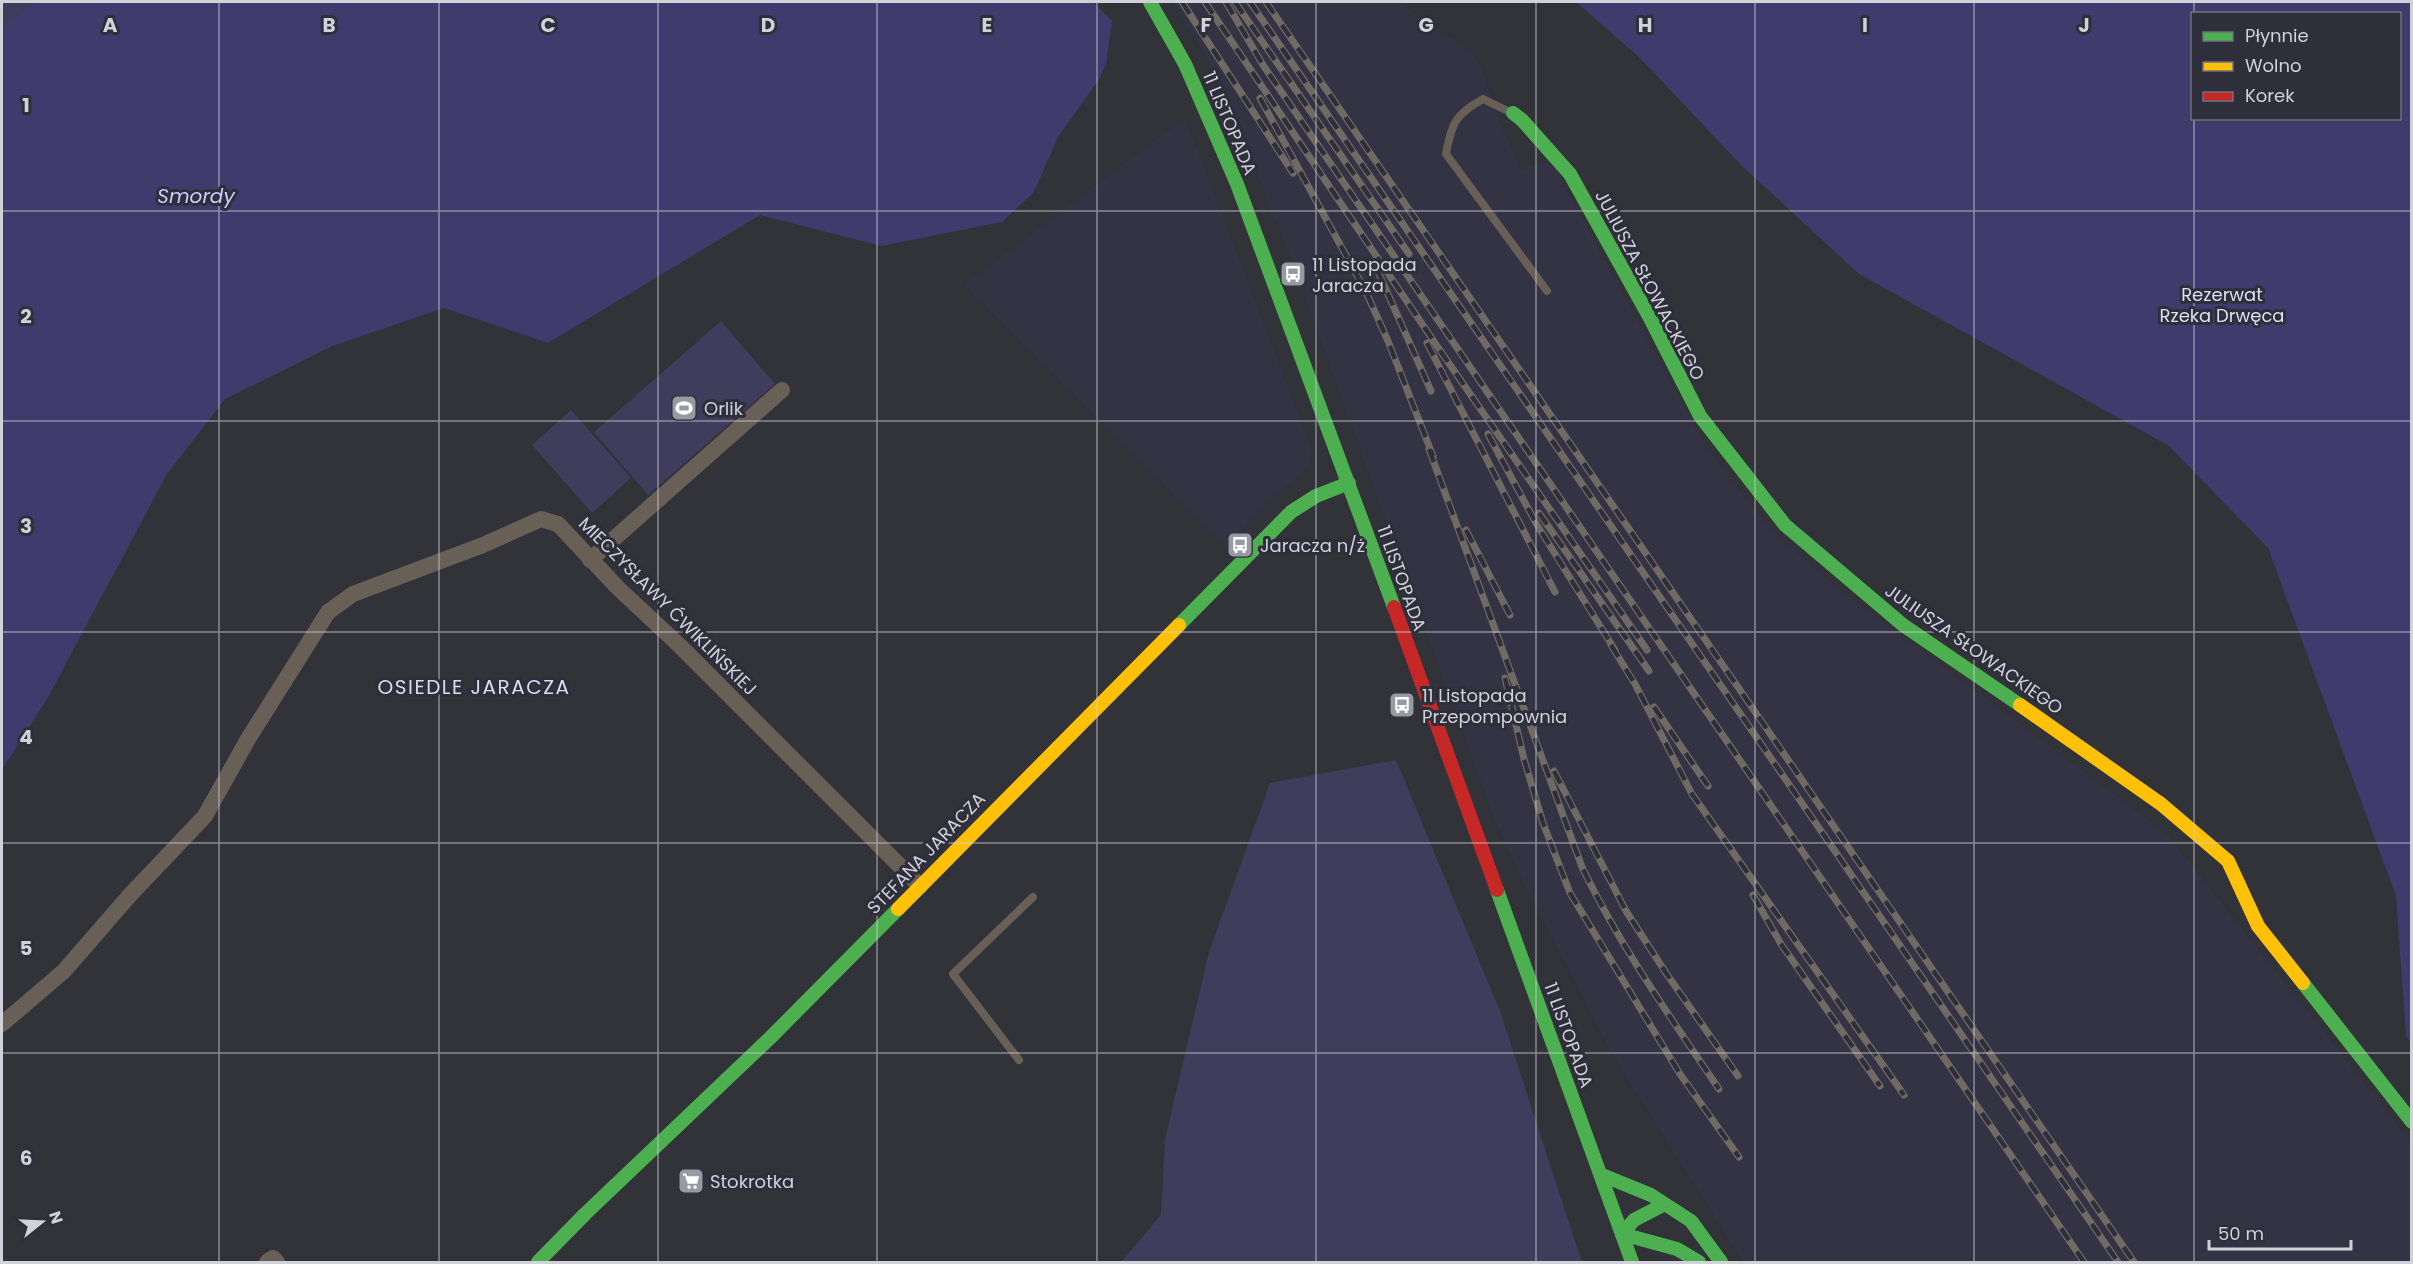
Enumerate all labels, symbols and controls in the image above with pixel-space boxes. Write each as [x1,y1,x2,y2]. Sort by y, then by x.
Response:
text: A [103,11,118,39]
text: B [322,11,336,39]
text: C [540,11,556,39]
text: D [761,11,775,39]
text: E [982,11,992,39]
text: F [1201,11,1212,39]
text: G [1418,11,1434,39]
text: H [1638,11,1652,39]
text: I [1862,11,1868,39]
text: J [2078,11,2090,39]
legend [2191,12,2401,120]
text: Płynnie [2245,23,2309,48]
text: Wolno [2245,53,2302,78]
street label: 11 LISTOPADA [1197,67,1263,179]
text: Korek [2245,83,2295,108]
text: 1 [22,91,30,119]
water label: Smordy [157,182,235,210]
street label: JULIUSZA SŁOWACKIEGO [1589,186,1711,384]
place label: 11 Listopada Jaracza [1312,252,1417,298]
bus stop icon: 11 Listopada Jaracza [1278,259,1308,289]
park label: Rezerwat Rzeka Drwęca [2160,282,2285,328]
text: 2 [20,302,32,330]
sports icon: Orlik [669,393,699,423]
place label: Orlik [704,396,744,421]
street label: MIECZYSŁAWY ĆWIKLIŃSKIEJ [573,511,763,701]
text: 3 [20,512,32,540]
street label: 11 LISTOPADA [1371,522,1433,634]
bus stop icon: Jaracza n/ż [1225,530,1255,560]
place label: Jaracza n/ż [1260,533,1365,558]
street label: JULIUSZA SŁOWACKIEGO [1880,578,2068,720]
district label: OSIEDLE JARACZA [378,673,570,701]
place label: 11 Listopada Przepompownia [1422,683,1567,729]
bus stop icon: 11 Listopada Przepompownia [1387,690,1417,720]
text: 4 [19,723,33,751]
street label: STEFANA JARACZA [861,786,991,920]
text: 5 [20,934,33,962]
street label: 11 LISTOPADA [1538,979,1600,1091]
text: 6 [20,1144,32,1172]
supermarket icon: Stokrotka [676,1166,706,1196]
place label: Stokrotka [710,1169,794,1194]
north arrow [12,1192,72,1252]
text: N [43,1208,69,1227]
scale bar [2209,1213,2352,1251]
text: 50 m [2218,1221,2264,1246]

